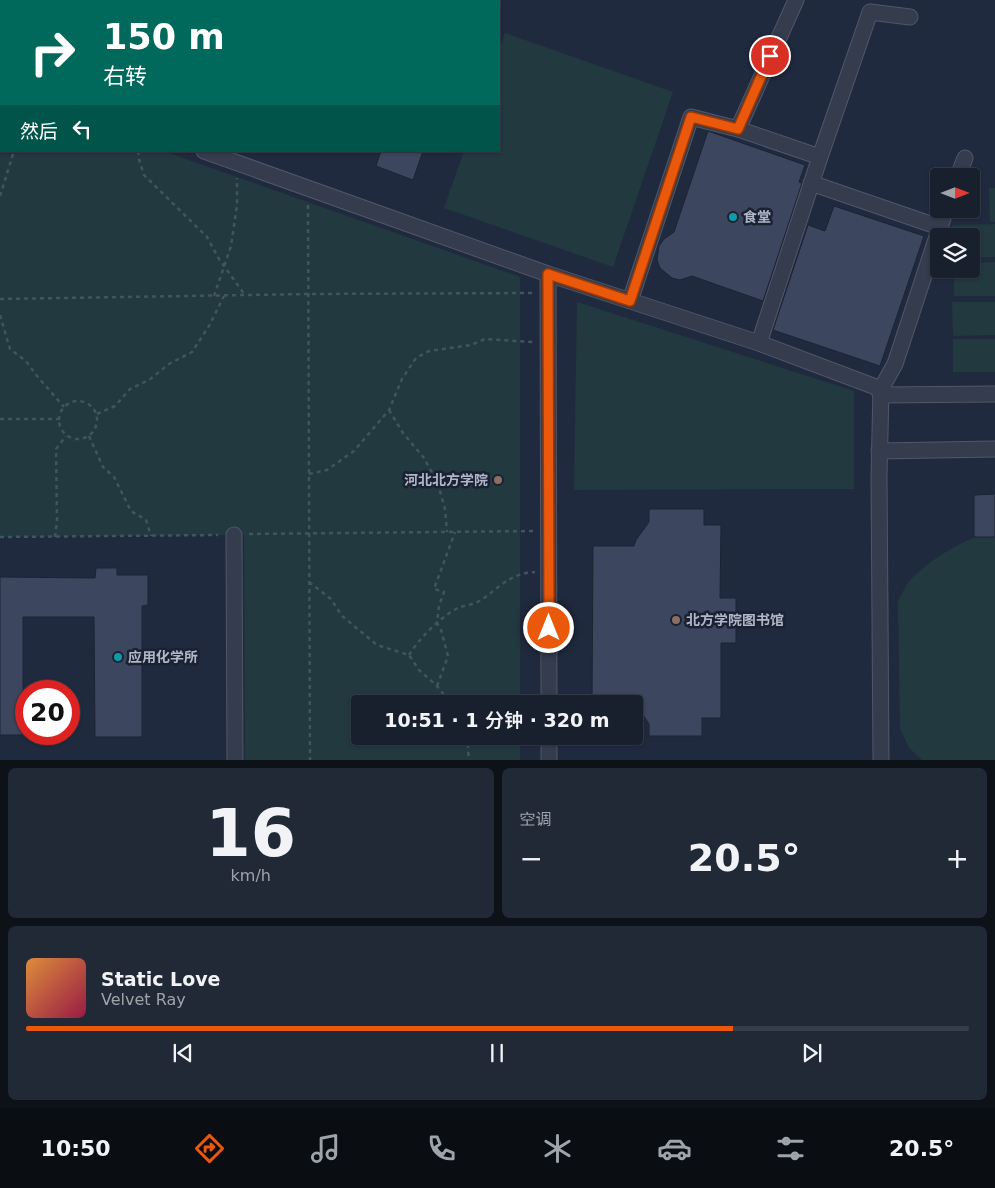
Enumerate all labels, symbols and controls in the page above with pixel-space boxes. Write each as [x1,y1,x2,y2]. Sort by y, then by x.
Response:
text: 150 m [103,17,225,57]
icon: right [20,20,85,85]
pin [749,35,791,77]
icon: arrive [756,42,784,70]
text: 右转 [103,64,147,89]
icon: left [68,115,96,143]
text: 然后 [20,120,58,142]
north arrow [930,168,980,218]
map controls [930,168,980,278]
place label: 食堂 [743,209,771,225]
marker: 食堂 [727,211,739,223]
button: layers [930,228,980,278]
place label: 河北北方学院 [404,472,488,488]
marker: 河北北方学院 [492,474,504,486]
position arrow [522,601,574,653]
place label: 北方学院图书馆 [686,612,784,628]
marker: 北方学院图书馆 [670,614,682,626]
place label: 应用化学所 [128,649,198,665]
marker: 应用化学所 [112,651,124,663]
speed limit sign: 20 [15,680,80,745]
text: 10:51 · 1 分钟 · 320 m [384,709,610,731]
text: 16 [206,796,296,871]
text: 空调 [520,810,552,829]
text: 20.5° [688,836,801,880]
text: − [520,842,543,875]
text: + [946,842,969,875]
text: km/h [231,866,271,885]
text: Static Love [101,968,221,990]
text: Velvet Ray [101,990,186,1009]
icon: previous [169,1039,197,1067]
icon: pause [483,1039,511,1067]
icon: next [798,1039,826,1067]
icon: directions [192,1131,227,1166]
icon: music [308,1131,343,1166]
icon: phone [424,1131,459,1166]
icon: climate [540,1131,575,1166]
icon: car [657,1131,692,1166]
icon: filters [773,1131,808,1166]
text: 10:50 [41,1136,111,1161]
text: 20.5° [889,1136,954,1161]

